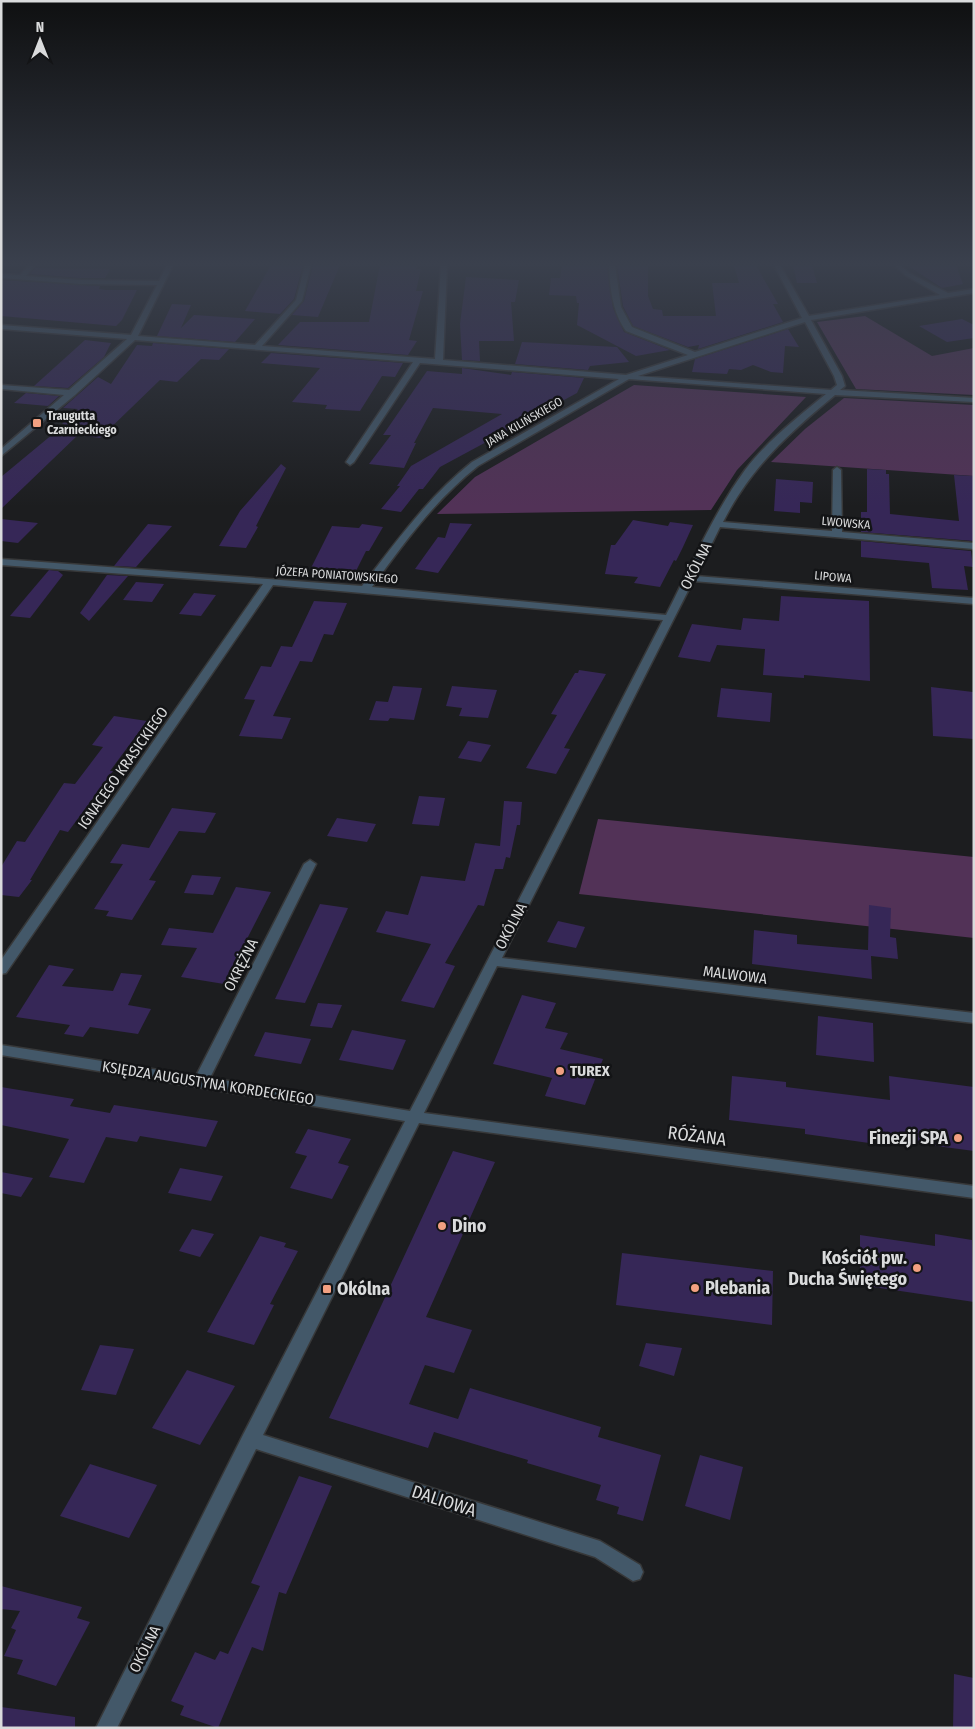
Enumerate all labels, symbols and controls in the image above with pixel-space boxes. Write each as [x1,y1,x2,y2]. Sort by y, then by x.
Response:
north arrow [15,15,65,65]
text: N [36,19,44,36]
street label: JANA KILIŃSKIEGO [483,393,565,450]
place label: Traugutta Czarnieckiego [47,409,117,437]
marker: Traugutta Czarnieckiego [31,417,43,429]
street label: LWOWSKA [821,514,872,532]
street label: OKÓLNA [677,539,715,592]
street label: JÓZEFA PONIATOWSKIEGO [275,563,399,586]
street label: LIPOWA [814,568,853,586]
street label: IGNACEGO KRASICKIEGO [74,703,172,833]
street label: OKÓLNA [491,900,531,952]
street label: OKRĘŻNA [220,936,262,994]
street label: MALWOWA [702,962,768,988]
street label: KSIĘDZA AUGUSTYNA KORDECKIEGO [101,1057,315,1109]
place label: TUREX [570,1062,611,1080]
marker: TUREX [554,1065,566,1077]
street label: RÓŻANA [666,1121,728,1151]
place label: Finezji SPA [869,1127,948,1149]
marker: Finezji SPA [952,1132,964,1144]
place label: Dino [452,1215,487,1237]
marker: Dino [436,1220,448,1232]
place label: Kościół pw. Ducha Świętego [788,1247,907,1290]
marker: Kościół pw. Ducha Świętego [911,1262,923,1274]
place label: Plebania [705,1277,770,1299]
place label: Okólna [337,1278,390,1300]
marker: Plebania [689,1282,701,1294]
marker: Okólna [321,1283,333,1295]
street label: DALIOWA [409,1480,480,1522]
street label: OKÓLNA [126,1622,164,1675]

